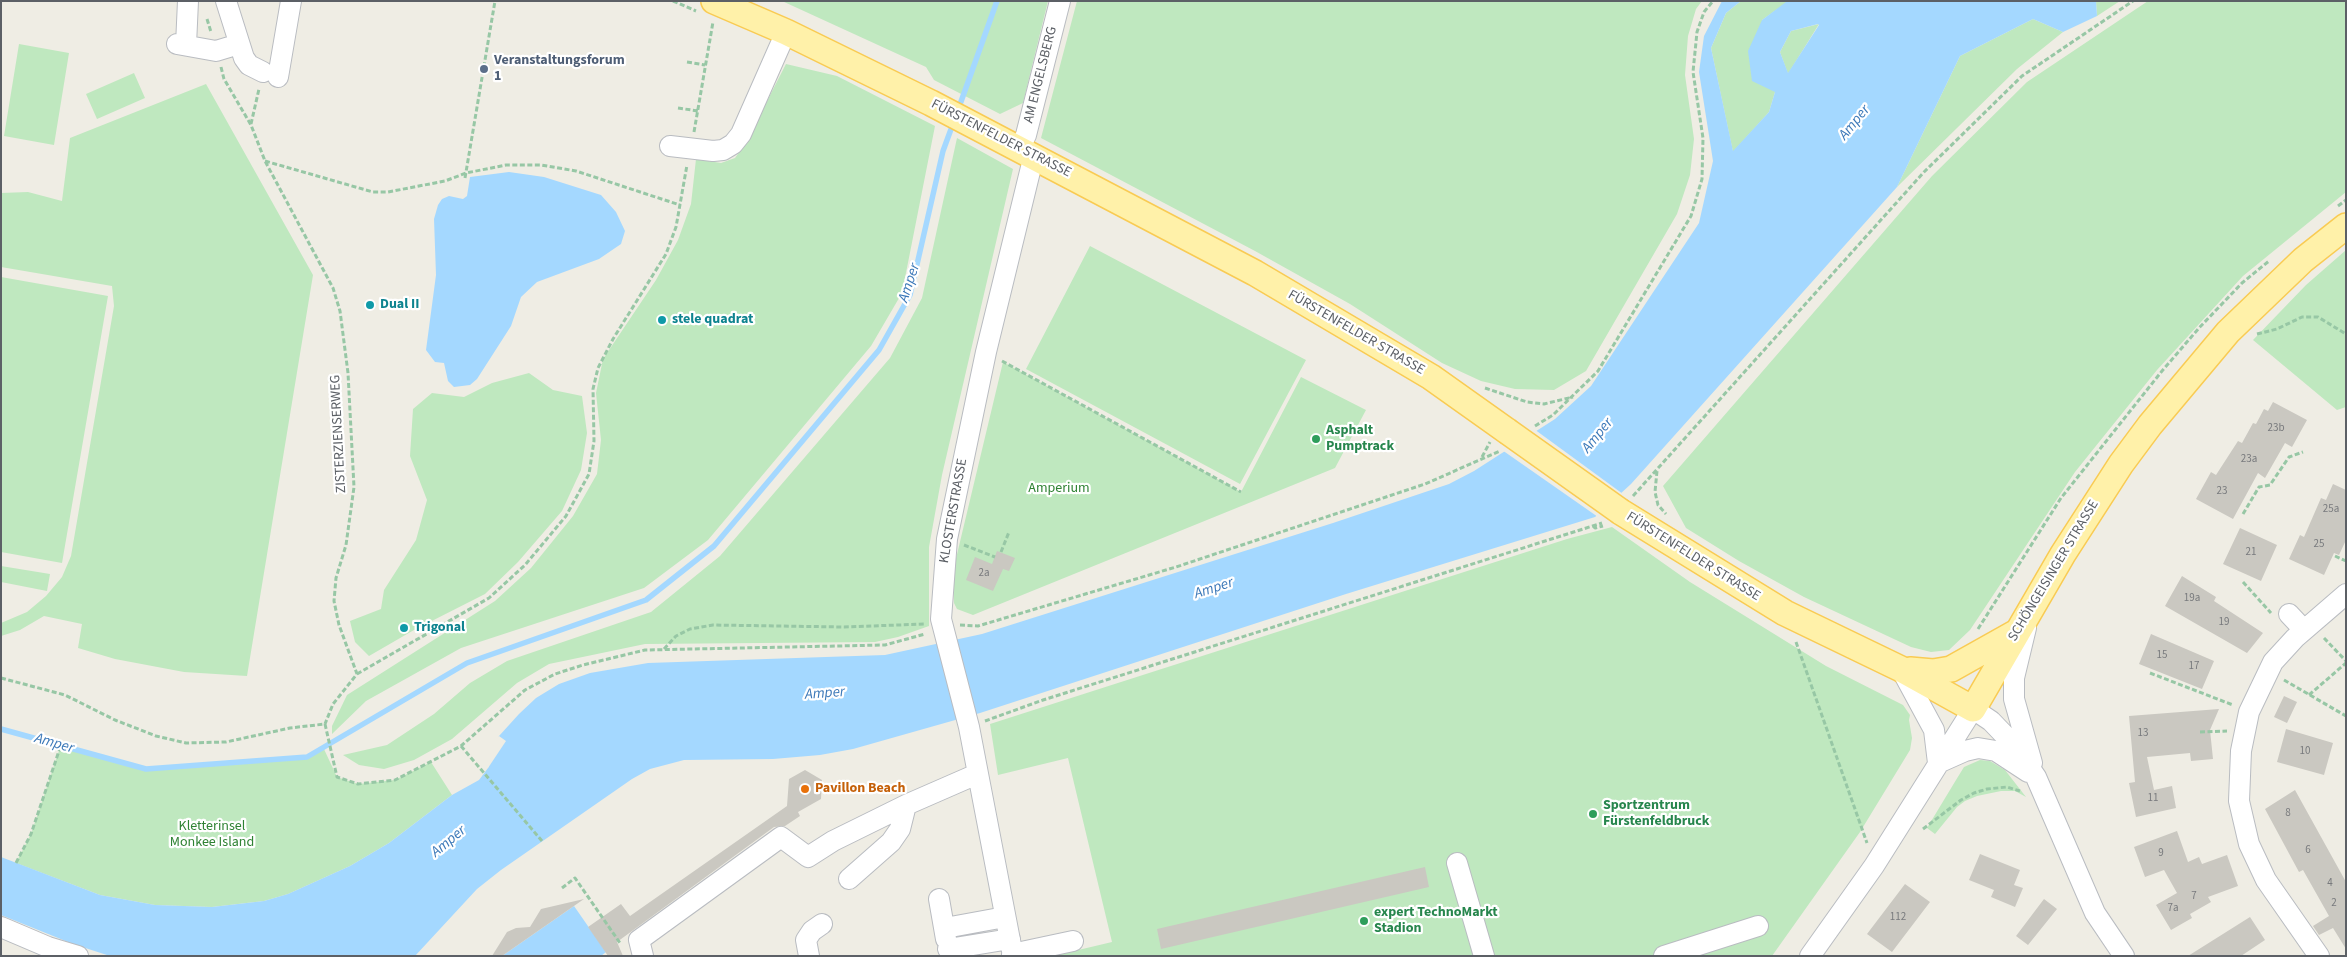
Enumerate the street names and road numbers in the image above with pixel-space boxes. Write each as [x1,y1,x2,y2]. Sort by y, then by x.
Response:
street label: AM ENGELSBERG [1021,25,1061,125]
street label: FÜRSTENFELDER STRASSE [928,96,1074,182]
street label: FÜRSTENFELDER STRASSE [1285,287,1427,379]
street label: ZISTERZIENSERWEG [328,374,350,494]
street label: KLOSTERSTRASSE [937,457,971,565]
street label: SCHÖNGEISINGER STRASSE [2005,497,2103,645]
street label: FÜRSTENFELDER STRASSE [1623,509,1763,605]

